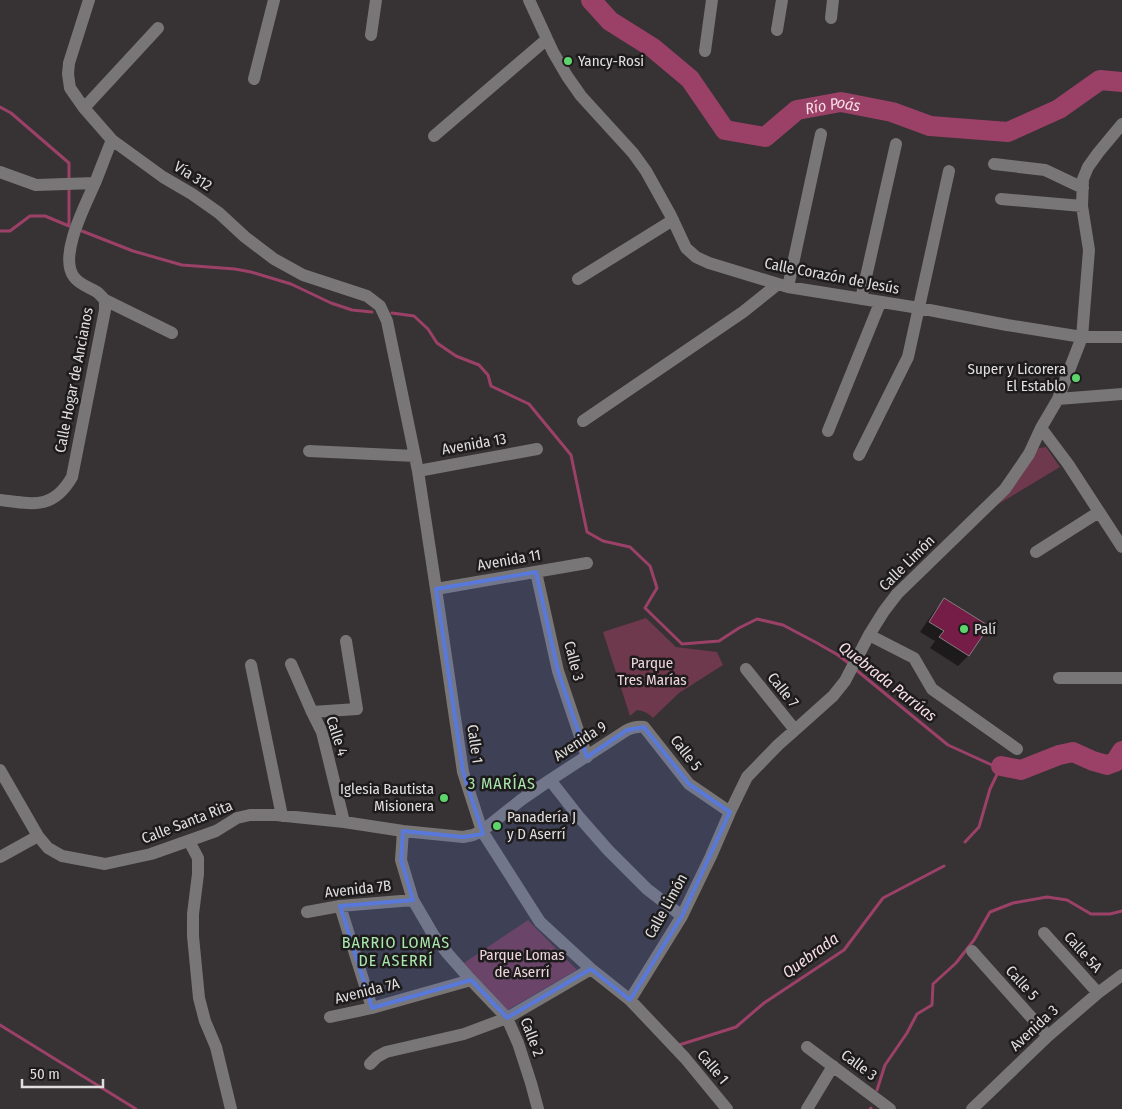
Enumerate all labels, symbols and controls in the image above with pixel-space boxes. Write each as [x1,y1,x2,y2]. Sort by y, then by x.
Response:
place label: Yancy-Rosi [578,52,644,70]
marker: Yancy-Rosi [562,55,574,67]
water label: Río Poás [804,92,862,118]
street label: Vía 312 [171,157,216,195]
street label: Calle Corazón de Jesús [763,254,901,298]
street label: Calle Hogar de Ancianos [51,306,97,454]
place label: Super y Licorera El Establo [968,360,1066,395]
marker: Super y Licorera El Establo [1070,372,1082,384]
street label: Avenida 13 [440,429,508,459]
street label: Calle Limón [875,531,939,595]
street label: Avenida 11 [476,546,542,574]
place label: Palí [974,620,996,638]
marker: Palí [958,623,970,635]
water label: Quebrada Parrúas [835,637,940,726]
street label: Calle 3 [560,639,588,683]
park label: Parque Tres Marías [617,654,687,689]
street label: Calle 7 [764,669,802,711]
street label: Calle 4 [322,714,352,758]
street label: Avenida 9 [550,717,610,765]
street label: Calle 1 [463,723,487,765]
street label: Calle 5 [666,732,706,775]
district label: 3 MARÍAS [468,774,536,793]
place label: Iglesia Bautista Misionera [340,780,434,815]
marker: Iglesia Bautista Misionera [438,792,450,804]
street label: Calle Santa Rita [139,796,235,848]
place label: Panadería J y D Aserrí [507,808,576,843]
marker: Panadería J y D Aserrí [491,820,503,832]
street label: Calle Limón [641,870,691,942]
street label: Avenida 7B [324,877,392,901]
street label: Calle 5A [1060,928,1106,976]
water label: Quebrada [779,929,842,982]
district label: BARRIO LOMAS DE ASERRÍ [342,933,450,970]
park label: Parque Lomas de Aserrí [479,946,565,981]
street label: Calle 5 [1002,962,1042,1004]
street label: Avenida 7A [333,974,401,1008]
street label: Avenida 3 [1006,1001,1062,1055]
street label: Calle 2 [516,1015,548,1059]
street label: Calle 1 [693,1046,733,1088]
street label: Calle 3 [838,1046,881,1084]
scale bar [22,1056,104,1088]
text: 50 m [30,1065,60,1083]

